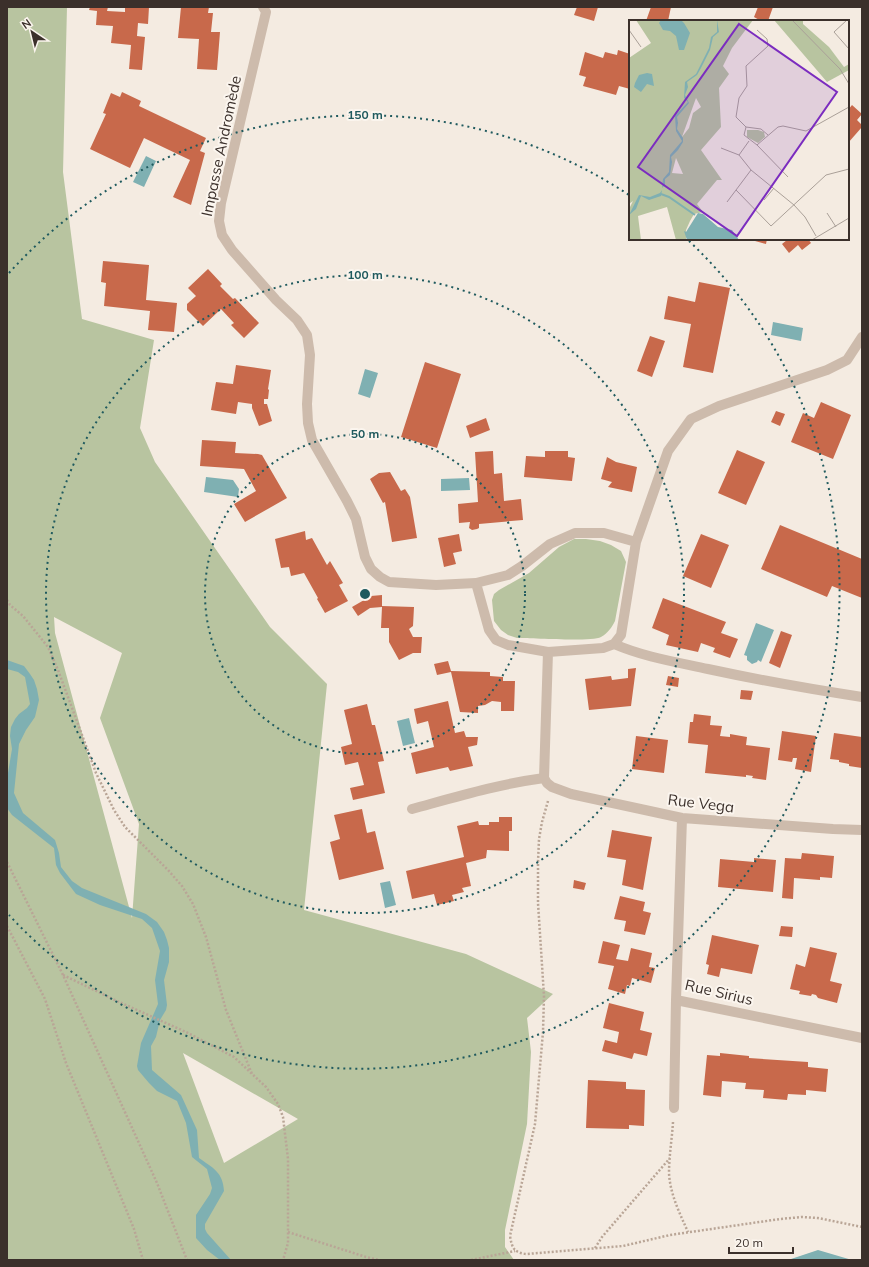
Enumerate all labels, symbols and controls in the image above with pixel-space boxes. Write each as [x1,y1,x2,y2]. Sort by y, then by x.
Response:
north arrow [12,12,52,52]
text: N [19,16,34,32]
inset map [629,20,849,240]
street label: Impasse Andromède [197,74,245,218]
text: 150 m [347,107,383,122]
text: 100 m [347,267,383,282]
text: 50 m [351,426,379,441]
centre of rings [358,587,372,601]
street label: Rue Vega [667,789,735,817]
street label: Rue Sirius [683,975,755,1009]
scale bar [729,1229,793,1255]
text: 20 m [735,1235,763,1250]

